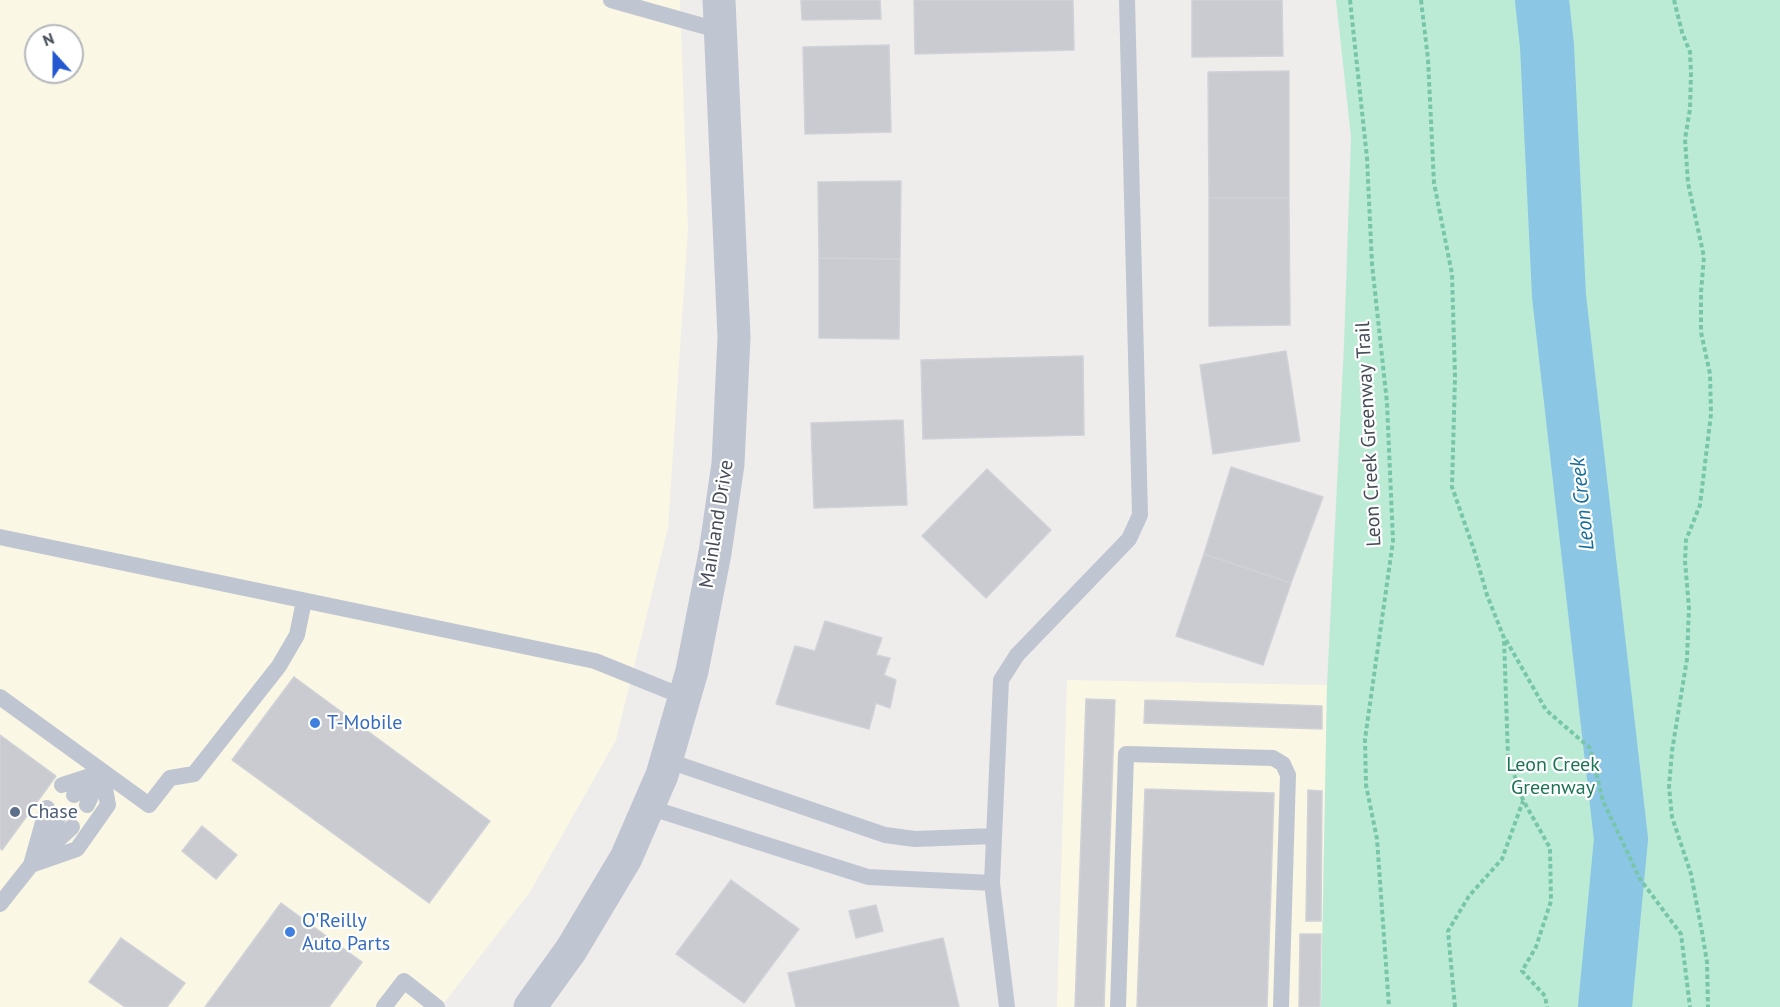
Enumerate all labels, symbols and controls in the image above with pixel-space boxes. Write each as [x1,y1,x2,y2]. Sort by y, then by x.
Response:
north arrow [24,24,84,84]
text: N [40,28,57,50]
street label: Leon Creek Greenway Trail [1351,321,1387,547]
water label: Leon Creek [1566,456,1600,552]
street label: Mainland Drive [695,458,739,590]
place label: T-Mobile [327,711,402,735]
marker: T-Mobile [308,716,322,730]
park label: Leon Creek Greenway [1506,753,1600,800]
place label: Chase [27,800,78,824]
marker: Chase [8,805,22,819]
place label: O'Reilly Auto Parts [302,909,390,956]
marker: O'Reilly Auto Parts [283,925,297,939]

